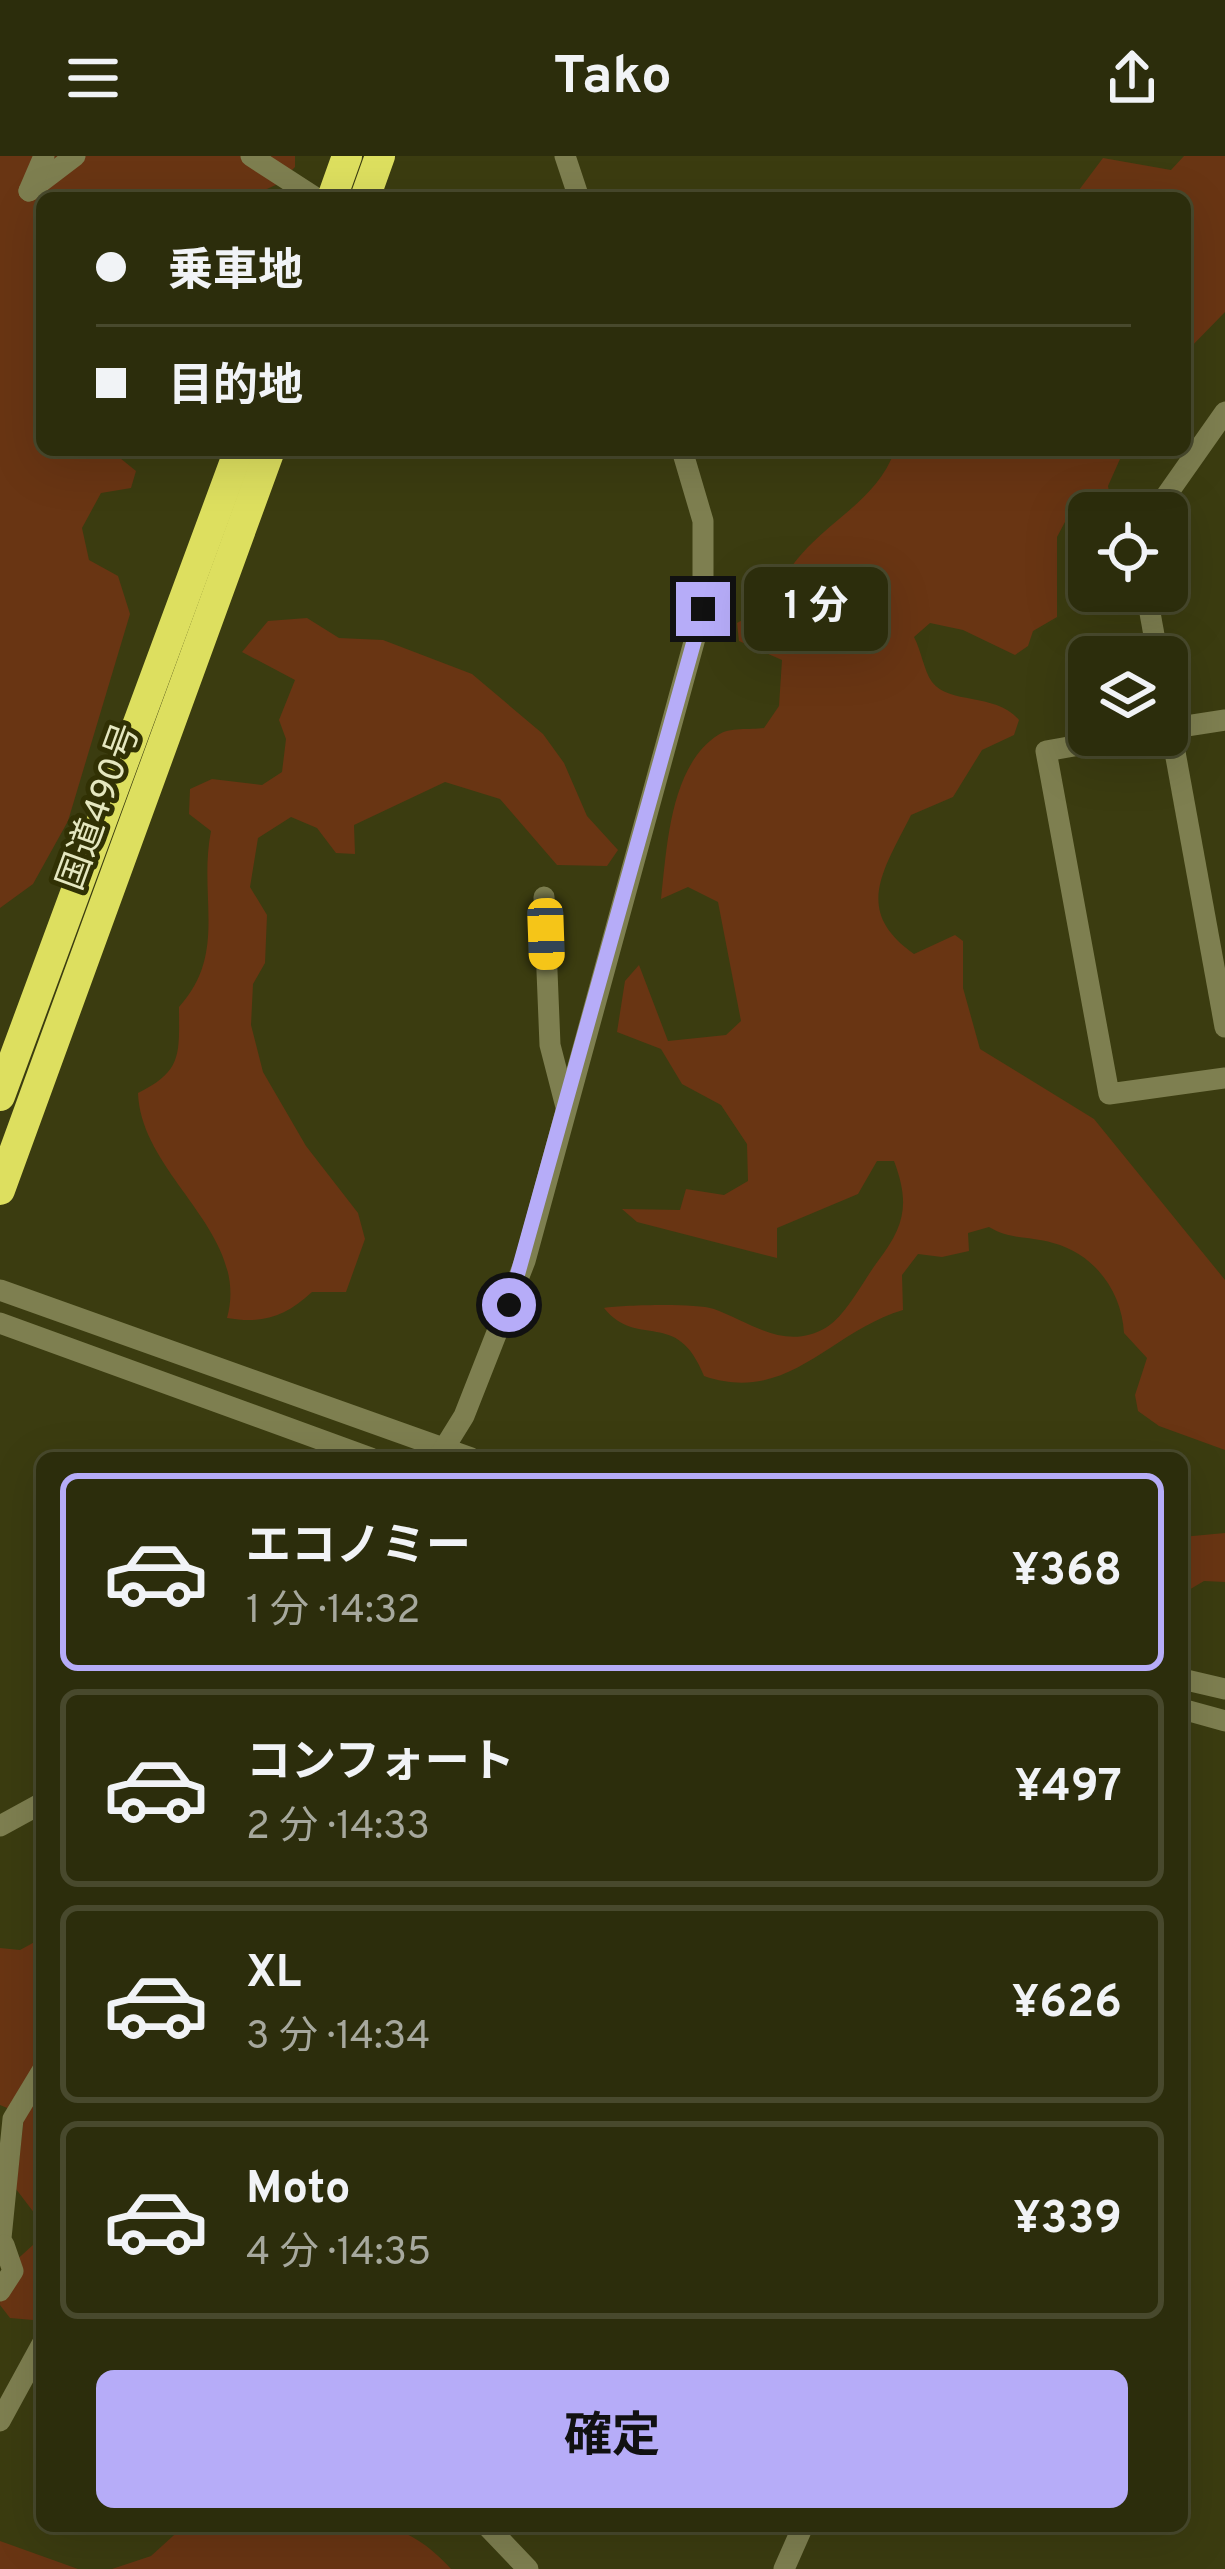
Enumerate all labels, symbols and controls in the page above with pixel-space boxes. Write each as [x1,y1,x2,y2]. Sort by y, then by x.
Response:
text: Tako [553,44,672,113]
icon: menu [60,45,126,111]
icon: share [1099,45,1165,111]
text: 乗車地 [168,245,303,302]
text: 目的地 [168,360,303,417]
map controls [1068,492,1188,756]
button: locate [1068,492,1188,612]
callout: 1 分 [745,567,889,651]
route end [676,582,730,636]
text: 1 分 [784,584,848,633]
button: layers [1068,636,1188,756]
street label: 国道490号 [49,718,152,897]
car [527,897,565,971]
route start [482,1278,536,1332]
icon: car [102,1518,210,1626]
text: エコノミー [246,1520,471,1577]
text: ¥368 [1012,1544,1122,1601]
text: 1 分 · 14:32 [246,1588,420,1637]
icon: car [102,1734,210,1842]
text: コンフォート [246,1736,515,1793]
text: ¥497 [1015,1760,1122,1817]
text: 2 分 · 14:33 [246,1804,430,1853]
text: XL [246,1946,301,2003]
icon: car [102,1950,210,2058]
text: ¥626 [1012,1976,1122,2033]
text: 3 分 · 14:34 [246,2014,430,2063]
text: Moto [246,2162,350,2219]
icon: car [102,2166,210,2274]
text: ¥339 [1013,2192,1122,2249]
text: 4 分 · 14:35 [246,2230,431,2279]
button: 確定 [96,2370,1128,2508]

